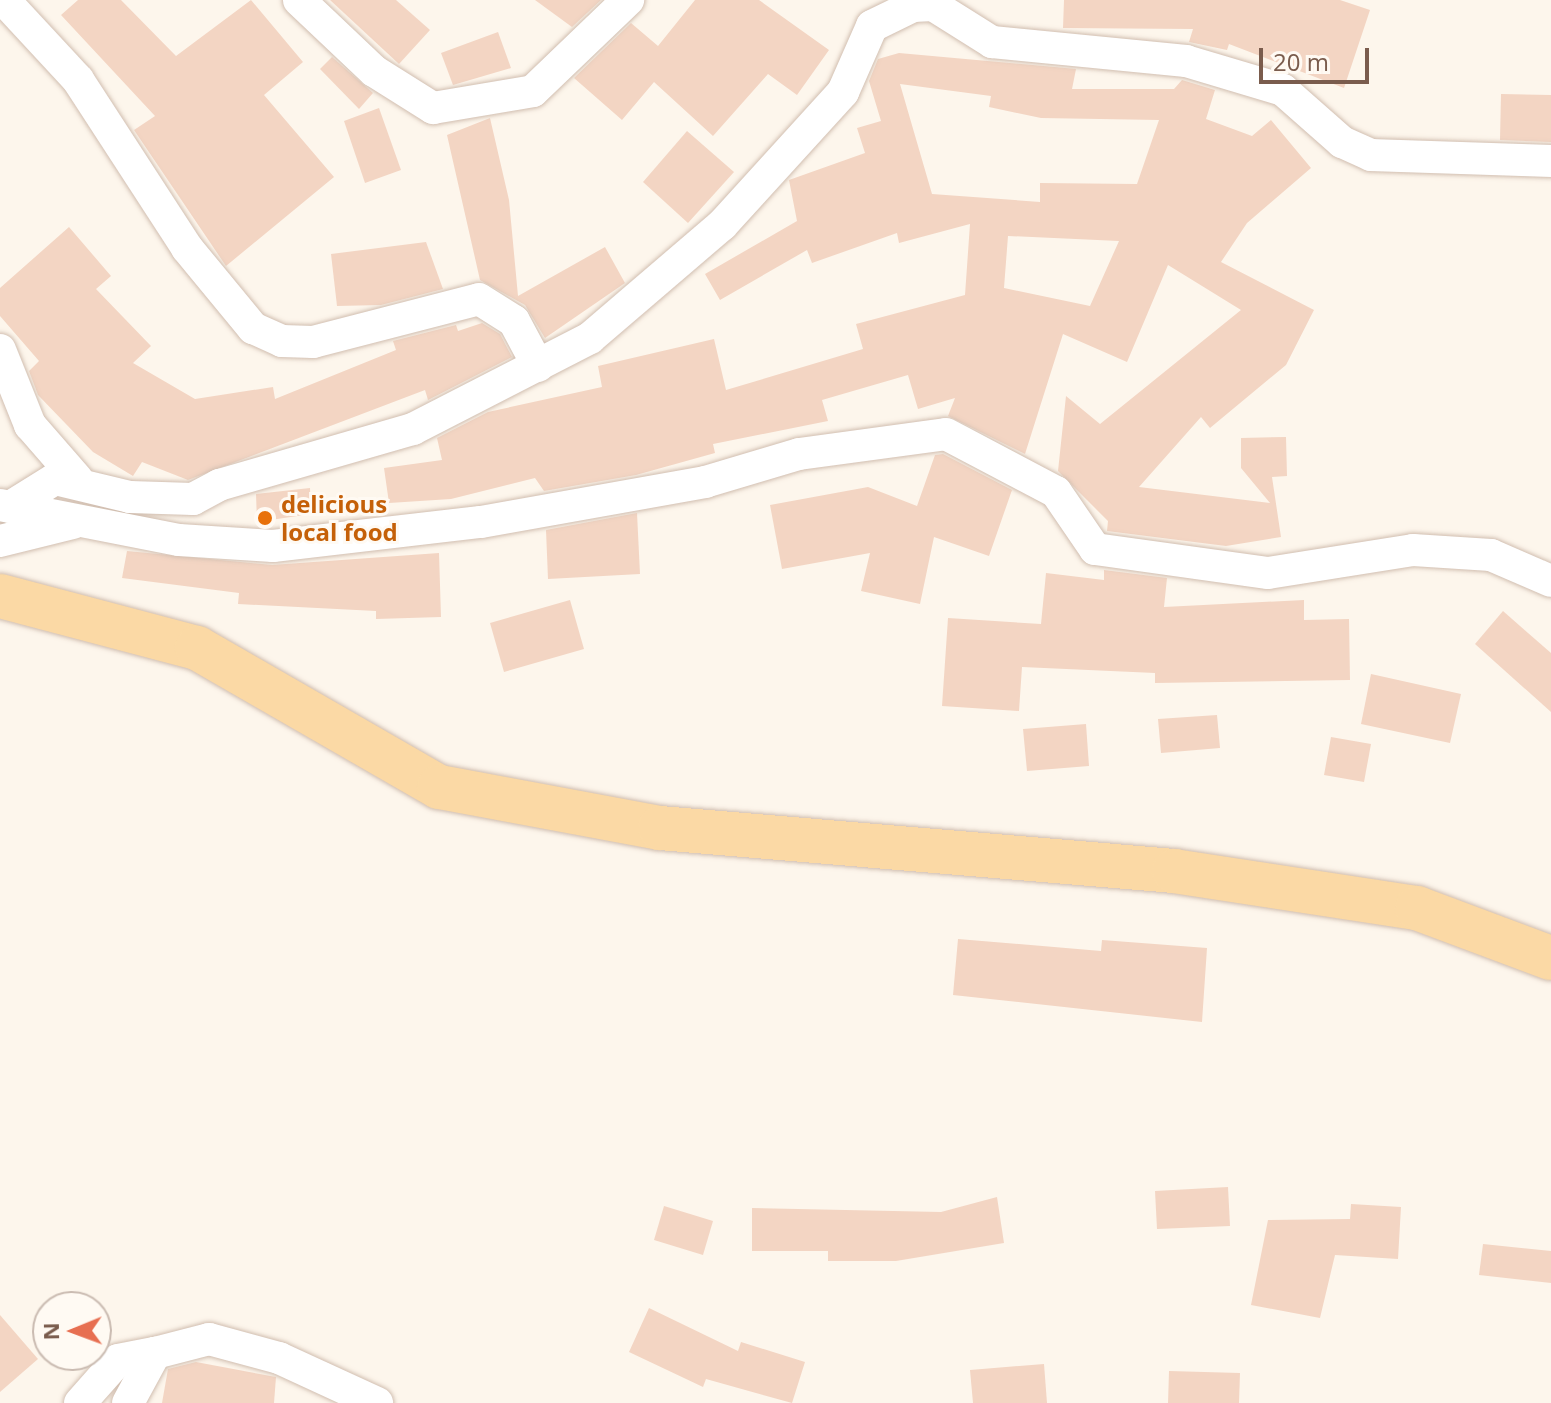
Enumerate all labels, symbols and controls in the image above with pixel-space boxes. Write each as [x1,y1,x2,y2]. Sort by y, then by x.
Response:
scale bar [1263,32,1373,82]
text: 20 m [1273,45,1329,78]
place label: delicious local food [281,490,398,546]
marker: delicious local food [256,509,274,527]
north arrow [32,1291,112,1371]
text: N [35,1322,65,1341]

